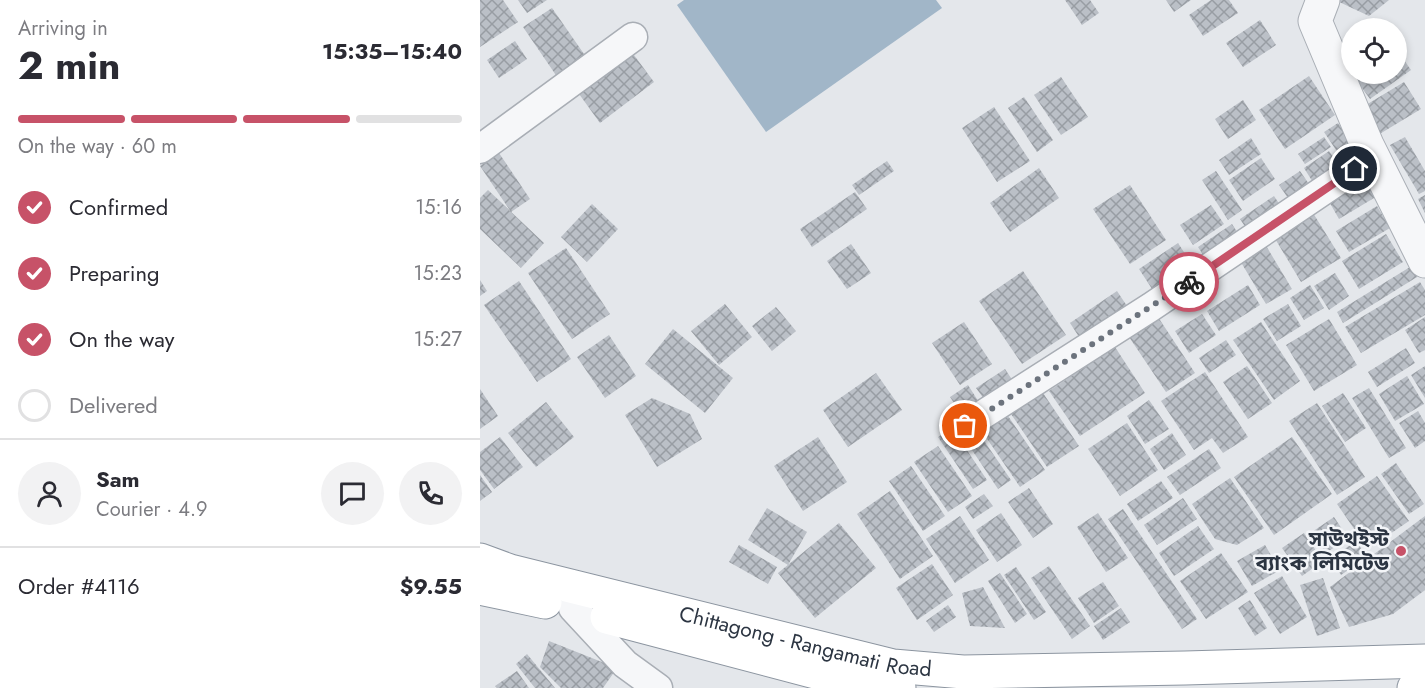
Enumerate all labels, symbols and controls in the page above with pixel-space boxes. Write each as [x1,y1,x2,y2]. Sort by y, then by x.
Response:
text: Arriving in [18,14,108,43]
map controls [1341,18,1407,84]
button: locate [1341,18,1407,84]
text: 15:35–15:40 [322,35,462,67]
text: 2 min [18,37,120,94]
text: On the way · 60 m [18,132,177,161]
pin [1329,143,1380,194]
icon: home [1338,152,1371,185]
icon: check [18,191,51,224]
text: Confirmed [69,191,168,223]
text: 15:16 [415,193,462,222]
courier [1159,252,1219,312]
icon: check [18,257,51,290]
text: Preparing [69,257,160,289]
text: 15:23 [413,259,462,288]
icon: bike [1173,266,1206,299]
icon: check [18,323,51,356]
text: On the way [69,323,174,355]
text: 15:27 [414,325,462,354]
text: Delivered [69,389,158,421]
pin [939,400,990,451]
icon: bag [948,409,981,442]
button: person [18,462,81,525]
button: chat [321,462,384,525]
button: phone [399,462,462,525]
text: Sam [96,463,140,495]
text: Courier · 4.9 [96,495,208,524]
place label: সাউথইস্ট ব্যাংক লিমিটেড [1255,524,1390,578]
marker: সাউথইস্ট ব্যাংক লিমিটেড [1394,544,1408,558]
text: Order #4116 [18,570,140,602]
text: $9.55 [400,570,462,602]
street label: Chittagong - Rangamati Road [676,599,933,684]

